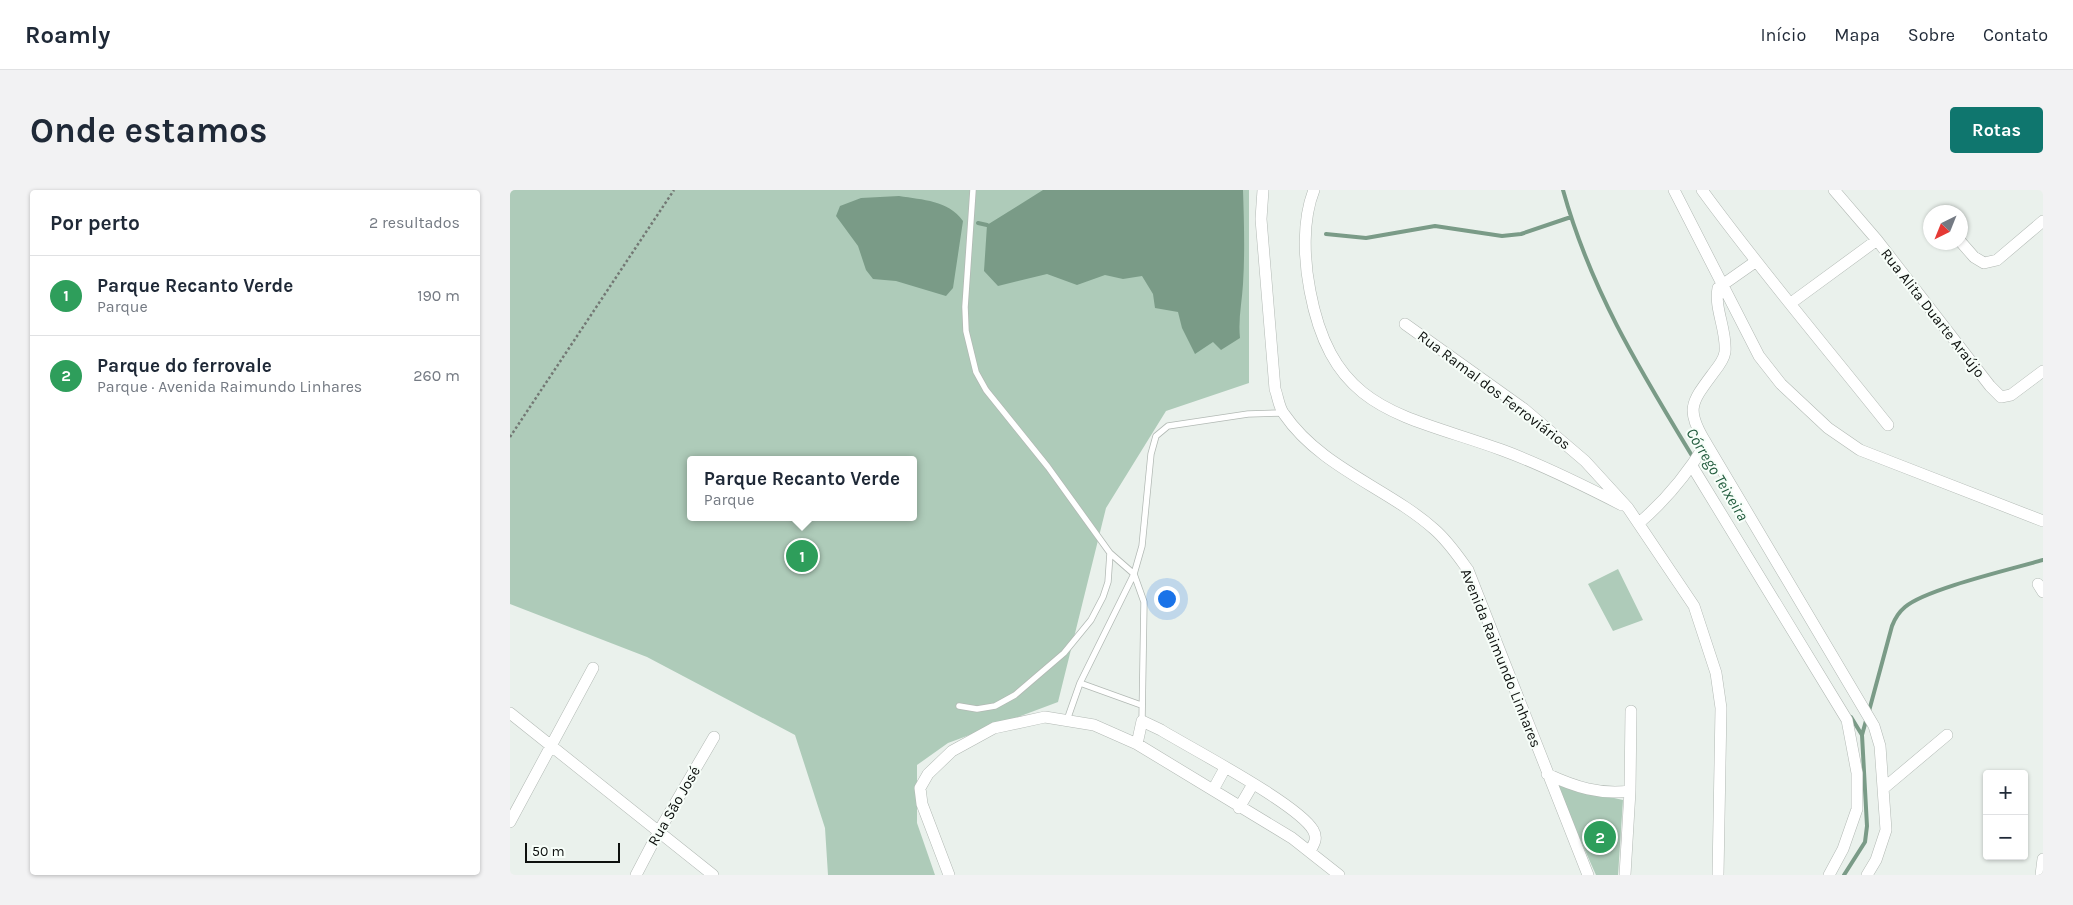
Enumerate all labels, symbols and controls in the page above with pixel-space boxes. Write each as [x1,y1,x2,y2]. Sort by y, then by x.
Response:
text: Roamly [25,21,110,49]
text: Início [1760,24,1806,46]
text: Mapa [1834,24,1880,46]
text: Sobre [1908,24,1955,46]
text: Contato [1983,24,2048,46]
button: Rotas [1950,107,2043,153]
text: Onde estamos [30,110,267,151]
north arrow [1923,205,1968,250]
text: Por perto [50,211,140,235]
text: 2 resultados [369,213,460,232]
street label: Rua Alita Duarte Araújo [1877,245,1989,381]
text: Parque Recanto Verde [97,275,293,297]
text: 1 [63,286,69,305]
text: 190 m [417,286,460,305]
text: Parque [97,297,148,316]
street label: Rua Ramal dos Ferroviários [1414,327,1574,453]
text: Parque do ferrovale [97,355,272,377]
text: 2 [61,366,71,385]
text: 260 m [413,366,460,385]
text: Parque · Avenida Raimundo Linhares [97,377,362,396]
water label: Córrego Teixeira [1682,424,1753,524]
popup [687,456,917,521]
text: Parque Recanto Verde [704,468,900,490]
text: Parque [704,490,755,509]
pin: 1 [786,537,818,575]
street label: Avenida Raimundo Linhares [1457,566,1545,750]
your location [1154,586,1180,612]
street label: Rua São José [644,763,704,849]
map controls [1983,770,2028,860]
button: + [1983,770,2028,815]
button: − [1983,815,2028,860]
pin: 2 [1584,818,1616,856]
scale bar [525,840,620,863]
text: 50 m [532,843,565,860]

